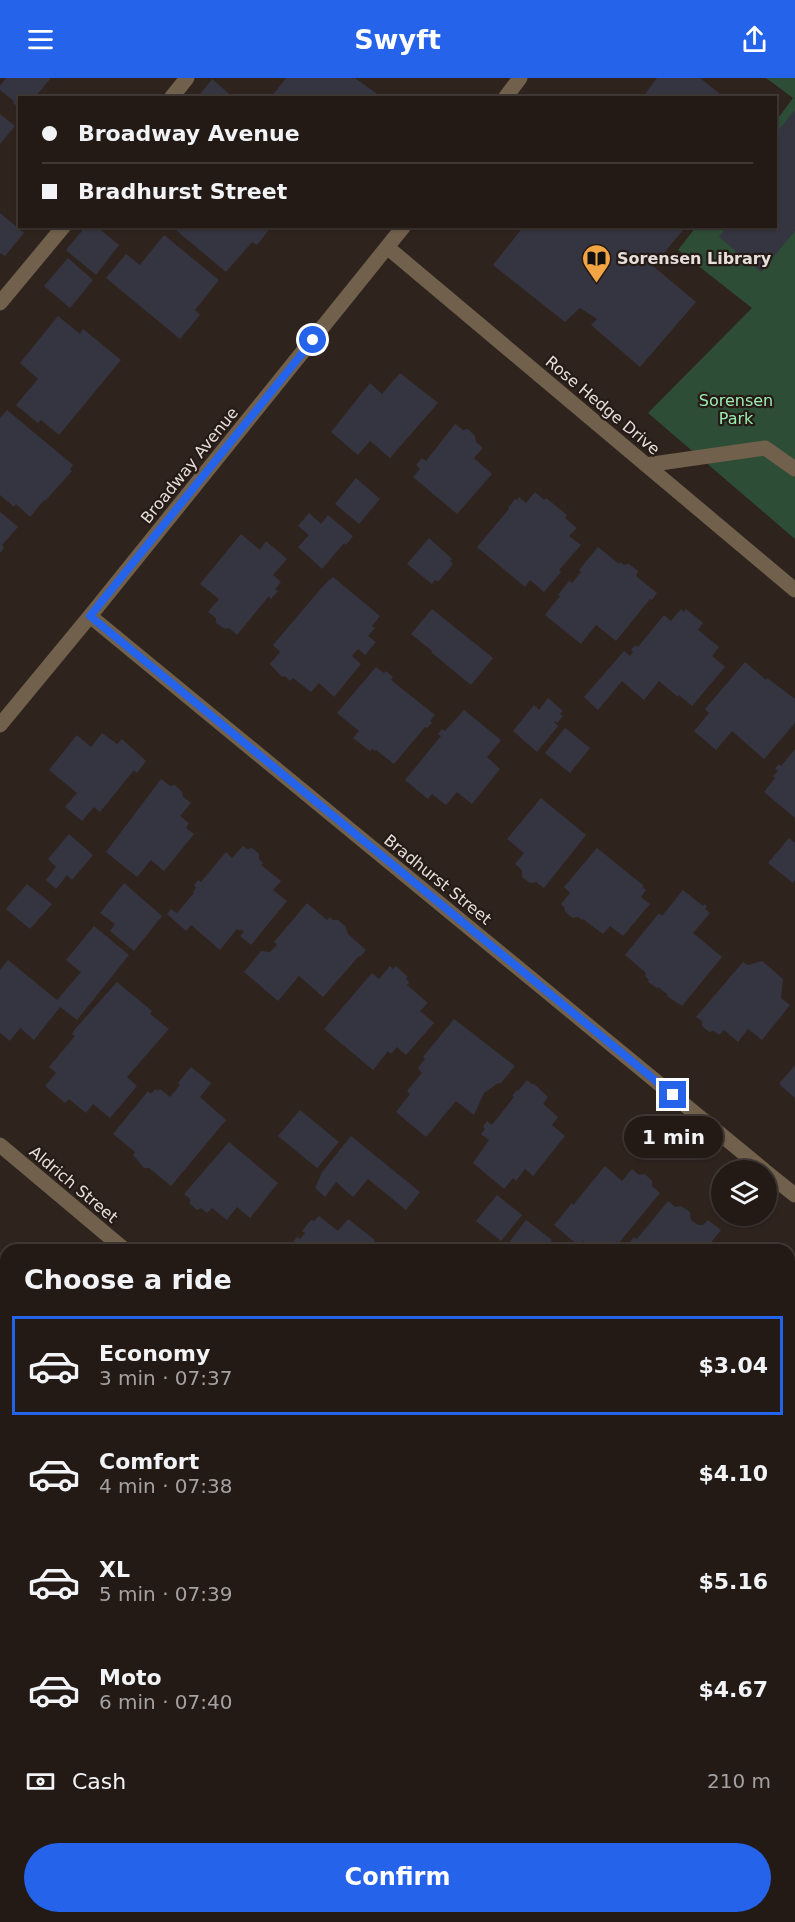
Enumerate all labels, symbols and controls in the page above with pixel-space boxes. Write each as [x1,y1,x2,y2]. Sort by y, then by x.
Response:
icon: menu [24,23,57,56]
icon: share [738,23,771,56]
text: Swyft [354,24,441,55]
text: Broadway Avenue [78,121,300,146]
text: Bradhurst Street [78,179,287,204]
library icon: Sorensen Library [580,242,612,284]
place label: Sorensen Library [617,249,772,268]
route start [299,326,326,353]
street label: Rose Hedge Drive [542,352,664,459]
park label: Sorensen Park [699,391,773,428]
street label: Broadway Avenue [137,403,242,527]
street label: Bradhurst Street [380,830,495,929]
route end [659,1081,686,1108]
callout: 1 min [624,1116,722,1158]
text: 1 min [642,1125,705,1149]
street label: Aldrich Street [26,1142,122,1227]
map controls [711,1160,777,1226]
button: layers [711,1160,777,1226]
text: Choose a ride [24,1264,232,1295]
icon: car [27,1339,81,1393]
text: Economy [99,1341,210,1366]
text: $3.04 [698,1353,768,1378]
text: 3 min · 07:37 [99,1366,233,1390]
icon: car [27,1447,81,1501]
text: Comfort [99,1449,199,1474]
text: $4.10 [698,1461,768,1486]
text: 4 min · 07:38 [99,1474,233,1498]
icon: car [27,1555,81,1609]
text: XL [99,1557,130,1582]
text: $5.16 [698,1569,768,1594]
text: 5 min · 07:39 [99,1582,233,1606]
icon: car [27,1663,81,1717]
text: Moto [99,1665,162,1690]
text: $4.67 [698,1677,768,1702]
text: 6 min · 07:40 [99,1690,233,1714]
icon: cash [24,1765,57,1798]
text: Cash [72,1769,126,1794]
text: 210 m [707,1769,771,1793]
button: Confirm [24,1843,771,1912]

